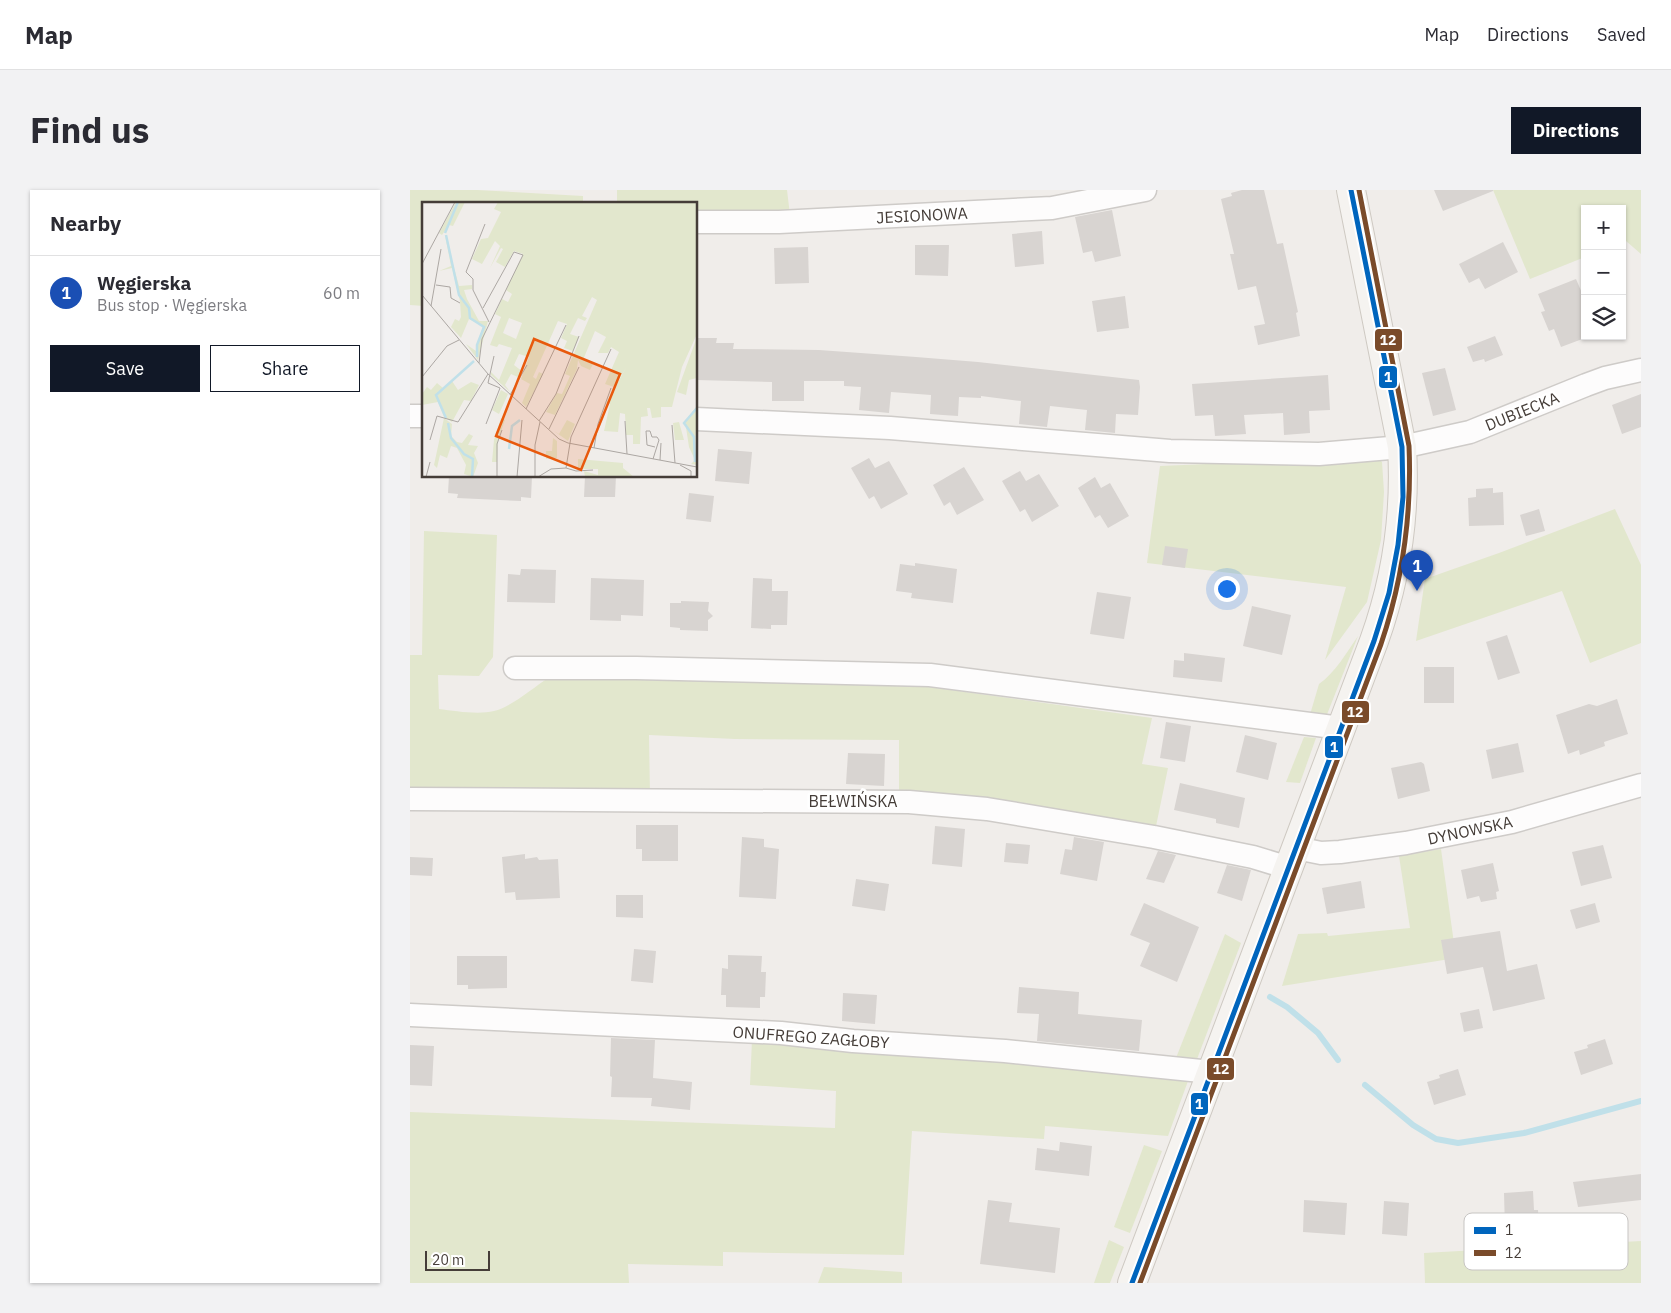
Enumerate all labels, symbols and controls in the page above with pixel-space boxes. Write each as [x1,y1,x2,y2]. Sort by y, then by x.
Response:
text: Map [25,19,73,51]
text: Map [1424,23,1459,46]
text: Directions [1487,23,1569,46]
text: Saved [1597,23,1646,46]
text: Find us [30,107,149,153]
button: Directions [1511,107,1641,154]
inset map [422,202,698,478]
street label: JESIONOWA [876,203,968,227]
map controls [1581,205,1626,340]
button: + [1581,205,1626,250]
text: Nearby [50,209,121,237]
button: − [1581,250,1626,295]
text: Węgierska [97,271,191,295]
text: 1 [61,283,71,303]
text: 60 m [323,283,360,303]
text: Bus stop · Węgierska [97,295,247,315]
button: layers [1581,295,1626,340]
line badge: 12 [1374,328,1403,352]
text: 12 [1380,331,1396,349]
button: Save [50,345,200,392]
button: Share [210,345,360,392]
line badge: 1 [1378,365,1398,389]
text: 1 [1384,368,1393,386]
street label: DUBIECKA [1482,387,1562,435]
pin: 1 [1401,550,1433,591]
your location [1214,576,1240,602]
line badge: 12 [1341,700,1370,724]
text: 12 [1347,703,1363,721]
line badge: 1 [1324,735,1344,759]
text: 1 [1330,738,1339,756]
street label: BEŁWIŃSKA [808,790,898,811]
street label: DYNOWSKA [1426,811,1514,849]
street label: ONUFREGO ZAGŁOBY [732,1022,891,1052]
line badge: 12 [1206,1057,1235,1081]
text: 12 [1213,1060,1229,1078]
line badge: 1 [1190,1092,1209,1116]
text: 1 [1195,1095,1204,1113]
legend [1464,1213,1628,1270]
text: 1 [1505,1221,1513,1239]
text: 12 [1505,1244,1522,1262]
scale bar [425,1248,490,1271]
text: 20 m [432,1251,464,1269]

